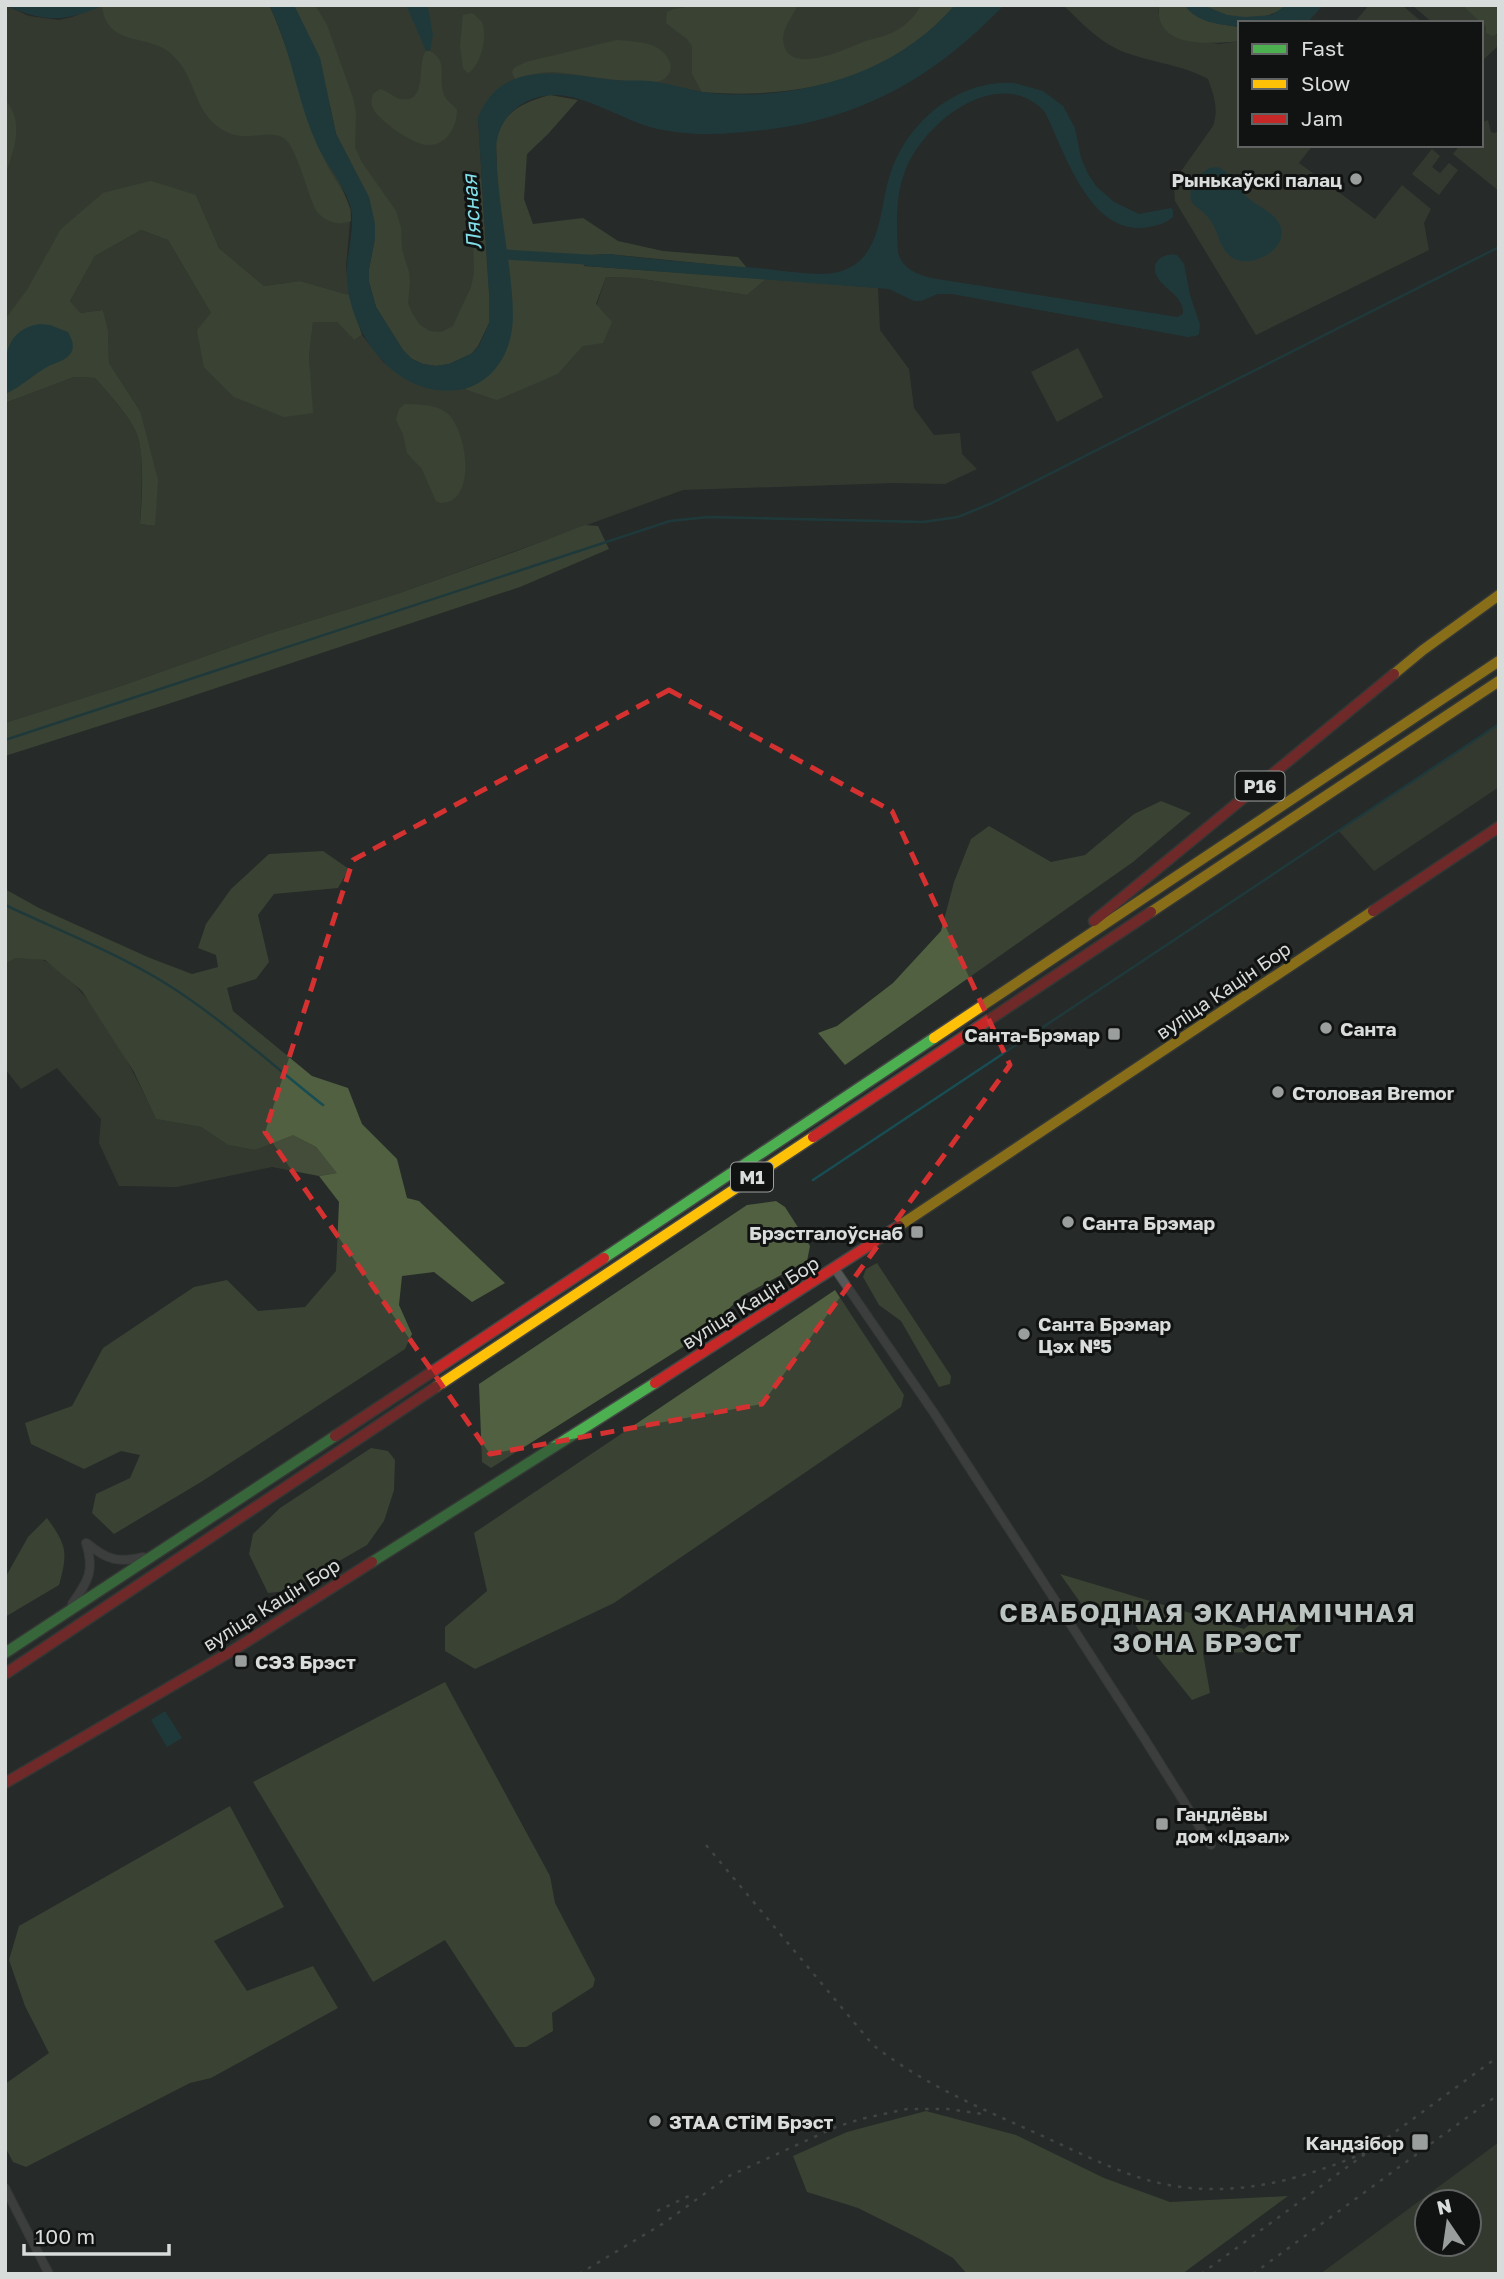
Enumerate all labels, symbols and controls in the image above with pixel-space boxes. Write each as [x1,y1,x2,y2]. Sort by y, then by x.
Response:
legend [1238,21,1483,147]
text: Fast [1301,35,1344,61]
text: Slow [1301,70,1350,96]
text: Jam [1301,105,1343,131]
place label: Рынькаўскi палац [1172,168,1342,191]
marker: Рынькаўскi палац [1348,171,1364,187]
water label: Лясная [455,172,487,250]
road number: Р16 [1236,772,1284,800]
street label: вуліца Кацін Бор [1151,937,1295,1043]
place label: Санта [1340,1017,1397,1040]
marker: Санта [1318,1020,1334,1036]
place label: Санта-Брэмар [964,1023,1100,1046]
marker: Санта-Брэмар [1106,1026,1122,1042]
place label: Столовая Bremor [1292,1081,1455,1104]
marker: Столовая Bremor [1270,1084,1286,1100]
road number: М1 [731,1162,773,1192]
place label: Санта Брэмар [1082,1211,1215,1234]
marker: Санта Брэмар [1060,1214,1076,1230]
place label: Брэстгалоўснаб [749,1221,903,1244]
marker: Брэстгалоўснаб [909,1224,925,1240]
street label: вуліца Кацін Бор [677,1251,823,1353]
place label: Санта Брэмар Цэх №5 [1038,1312,1171,1357]
marker: Санта Брэмар Цэх №5 [1016,1326,1032,1342]
street label: вуліца Кацін Бор [198,1553,344,1655]
district label: СВАБОДНАЯ ЭКАНАМІЧНАЯ ЗОНА БРЭСТ [999,1597,1417,1658]
place label: СЭЗ Брэст [255,1650,356,1673]
marker: СЭЗ Брэст [233,1653,249,1669]
place label: Гандлёвы дом «Ідэал» [1176,1802,1289,1847]
marker: Гандлёвы дом «Ідэал» [1154,1816,1170,1832]
place label: ЗТАА СТіМ Брэст [669,2110,834,2133]
marker: ЗТАА СТіМ Брэст [647,2113,663,2129]
place label: Кандзібор [1305,2131,1404,2154]
marker: Кандзібор [1410,2132,1430,2152]
north arrow [1413,2188,1483,2258]
text: N [1434,2193,1454,2219]
scale bar [24,2212,170,2256]
text: 100 m [35,2223,95,2249]

